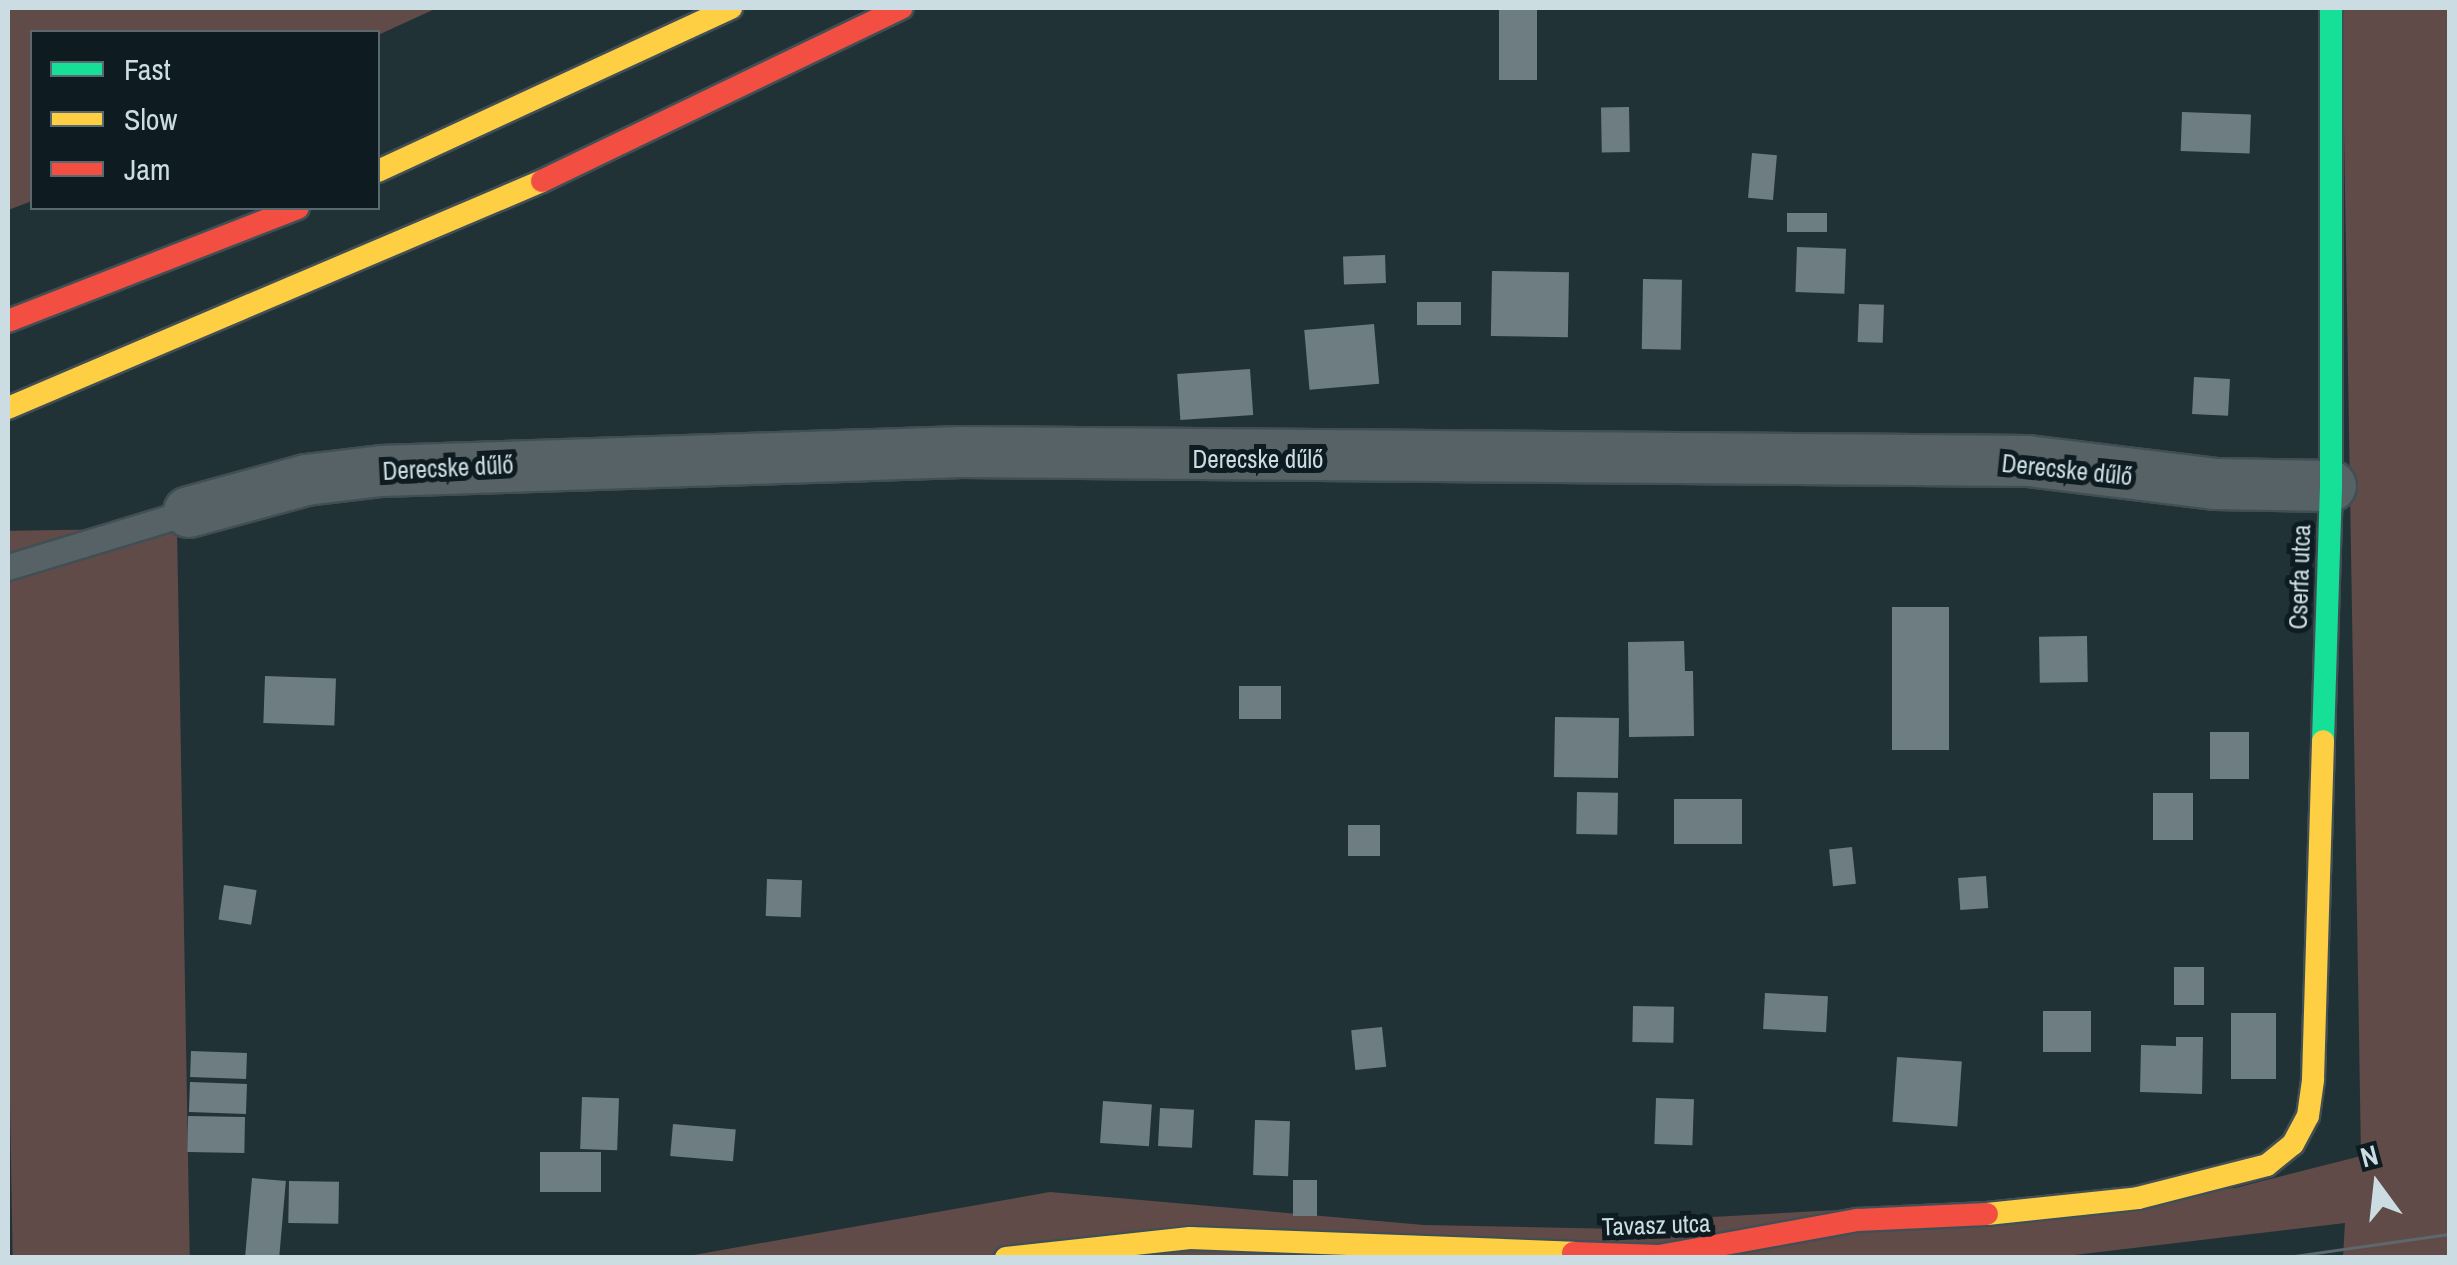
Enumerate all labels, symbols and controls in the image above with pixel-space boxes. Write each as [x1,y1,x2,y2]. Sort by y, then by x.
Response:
legend [30,30,380,210]
text: Fast [124,49,171,89]
text: Slow [124,99,177,139]
text: Jam [124,149,170,189]
street label: Derecske dűlő [1192,444,1324,474]
street label: Derecske dűlő [2000,448,2134,492]
street label: Derecske dűlő [382,450,514,486]
street label: Cserfa utca [2283,524,2317,630]
north arrow [2327,1135,2427,1235]
text: N [2356,1136,2382,1177]
street label: Tavasz utca [1601,1208,1711,1242]

